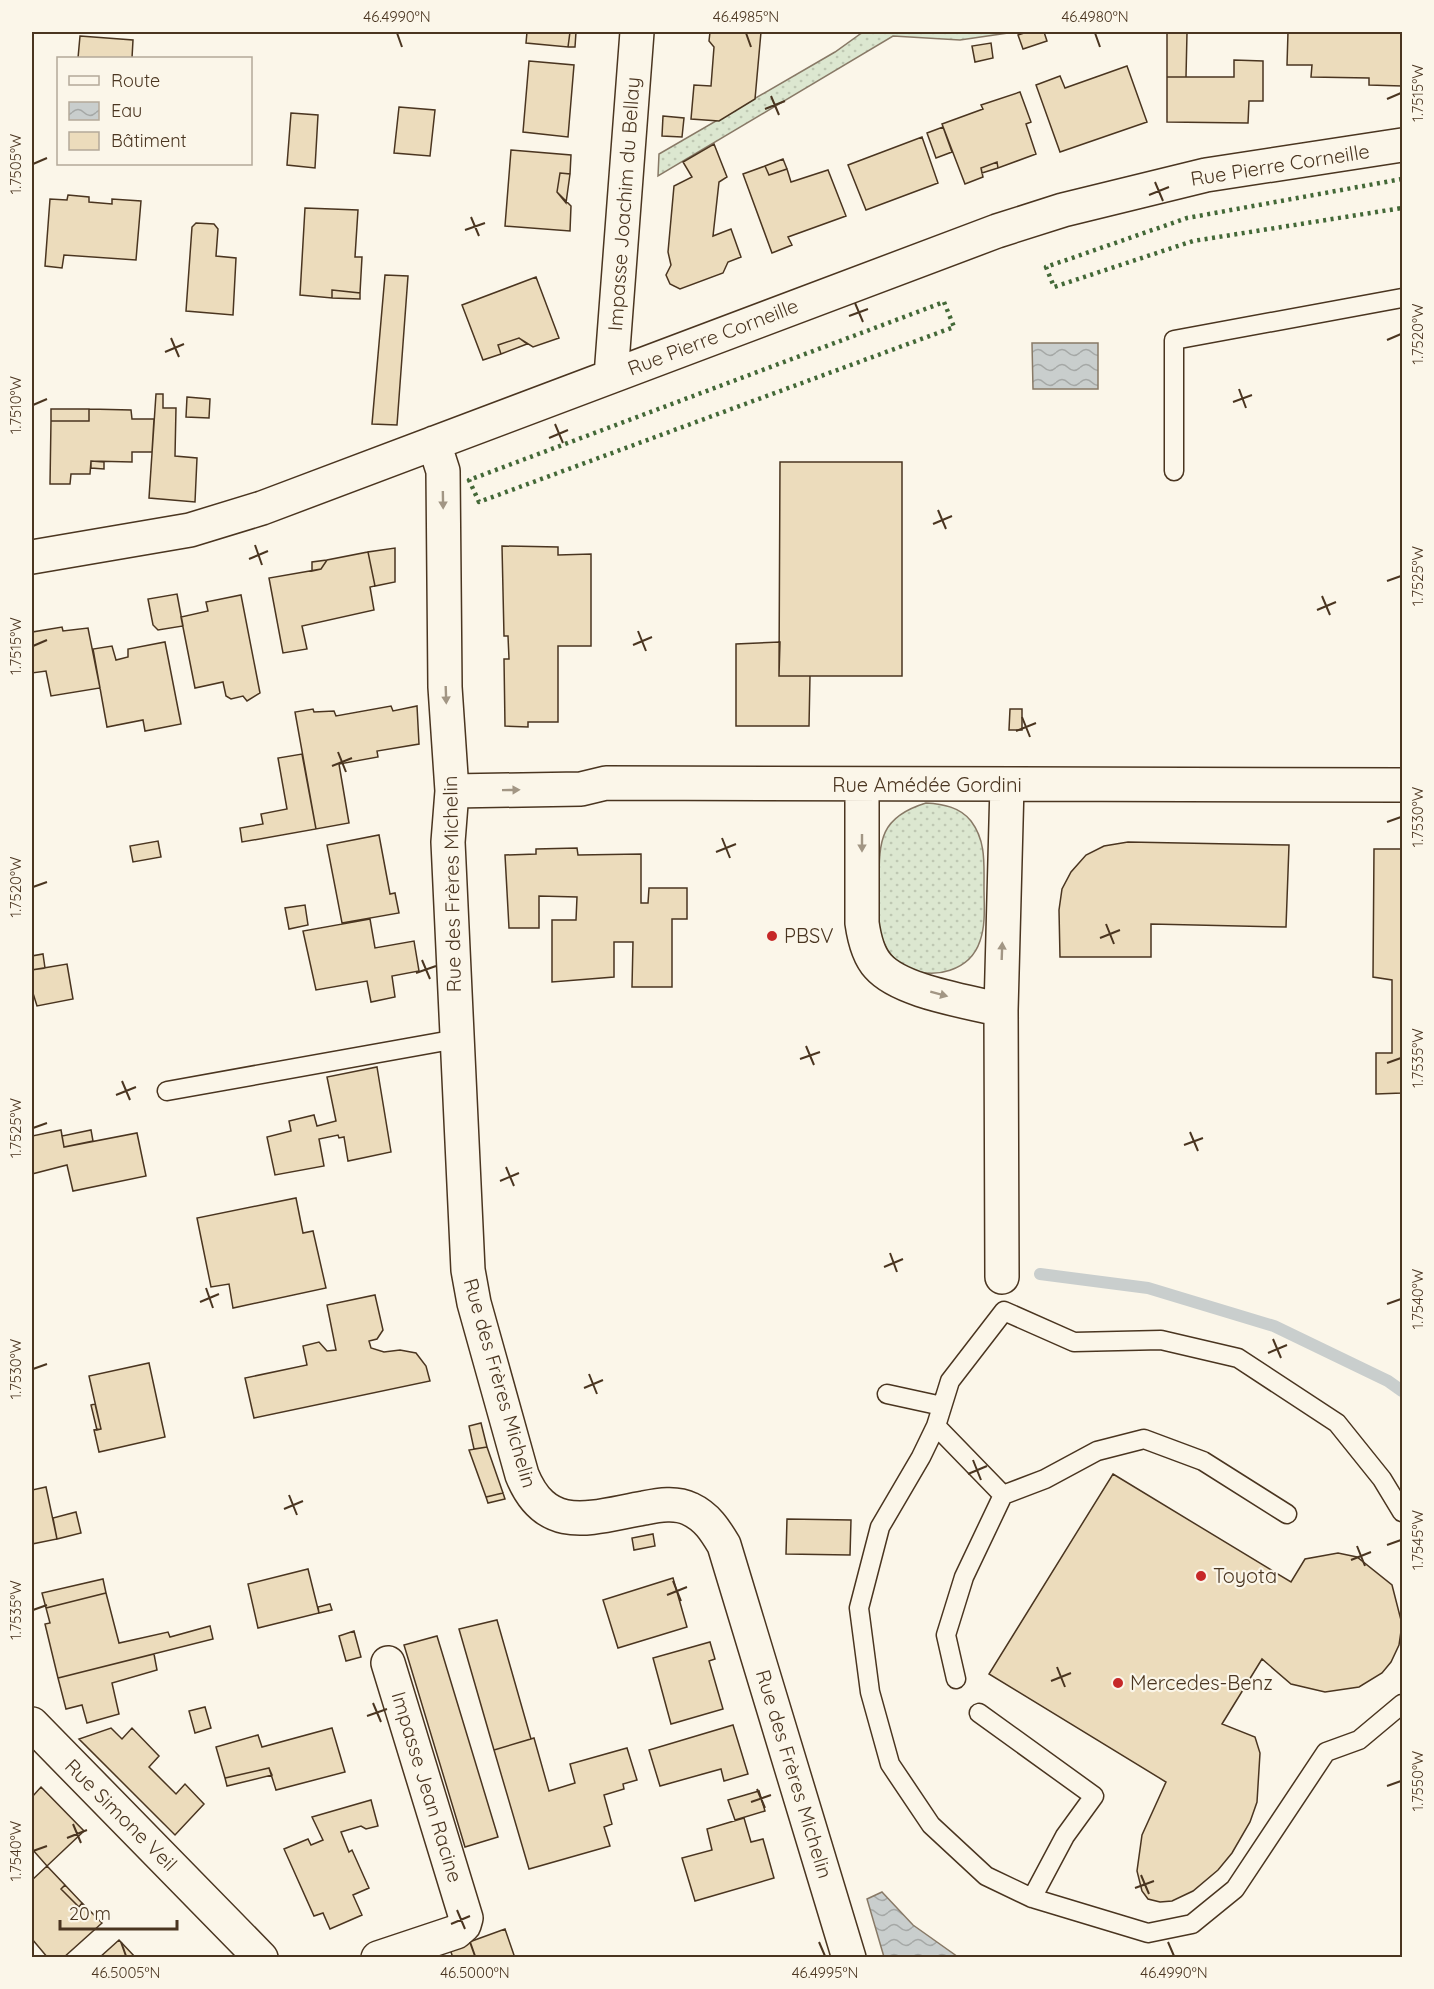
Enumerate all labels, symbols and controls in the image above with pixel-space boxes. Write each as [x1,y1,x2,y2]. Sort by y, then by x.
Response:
text: 46.4990°N [363,7,431,26]
text: 46.4985°N [713,7,779,26]
text: 46.4980°N [1061,7,1129,26]
legend [57,57,252,165]
text: 1.7515°W [1408,64,1427,122]
text: Route [111,69,160,92]
street label: Impasse Joachim du Bellay [602,76,645,332]
text: Eau [111,99,142,122]
text: Bâtiment [111,129,187,152]
text: 1.7505°W [6,133,25,194]
street label: Rue Pierre Corneille [1189,138,1371,191]
street label: Rue Pierre Corneille [624,292,802,381]
text: 1.7520°W [1408,303,1427,364]
text: 1.7510°W [6,375,25,434]
one-way arrow [439,491,448,510]
text: 1.7525°W [1408,545,1427,606]
text: 1.7515°W [6,617,25,675]
one-way arrow [441,686,450,705]
street label: Rue Amédée Gordini [832,772,1022,797]
street label: Rue des Frères Michelin [437,775,466,993]
one-way arrow [501,785,520,795]
text: 1.7530°W [1408,786,1427,847]
one-way arrow [857,834,867,853]
text: 1.7520°W [6,856,25,917]
place label: PBSV [784,923,833,948]
marker: PBSV [765,929,779,943]
one-way arrow [998,942,1007,961]
one-way arrow [930,989,948,999]
text: 1.7535°W [1408,1028,1427,1088]
text: 1.7525°W [6,1097,25,1158]
text: 1.7540°W [1408,1268,1427,1329]
street label: Rue des Frères Michelin [459,1275,542,1491]
text: 1.7530°W [6,1338,25,1399]
text: 1.7545°W [1408,1510,1427,1570]
place label: Toyota [1213,1563,1277,1588]
marker: Toyota [1194,1569,1208,1583]
text: 1.7535°W [6,1580,25,1640]
street label: Rue des Frères Michelin [751,1666,838,1881]
place label: Mercedes-Benz [1130,1670,1273,1695]
marker: Mercedes-Benz [1111,1676,1125,1690]
street label: Impasse Jean Racine [387,1688,468,1885]
text: 1.7550°W [1408,1750,1427,1811]
street label: Rue Simone Veil [60,1753,183,1876]
text: 1.7540°W [6,1820,25,1881]
scale bar [60,1893,177,1931]
text: 20 m [69,1902,111,1925]
text: 46.5005°N [92,1963,160,1982]
text: 46.5000°N [440,1963,510,1982]
text: 46.4995°N [792,1963,858,1982]
text: 46.4990°N [1140,1963,1208,1982]

